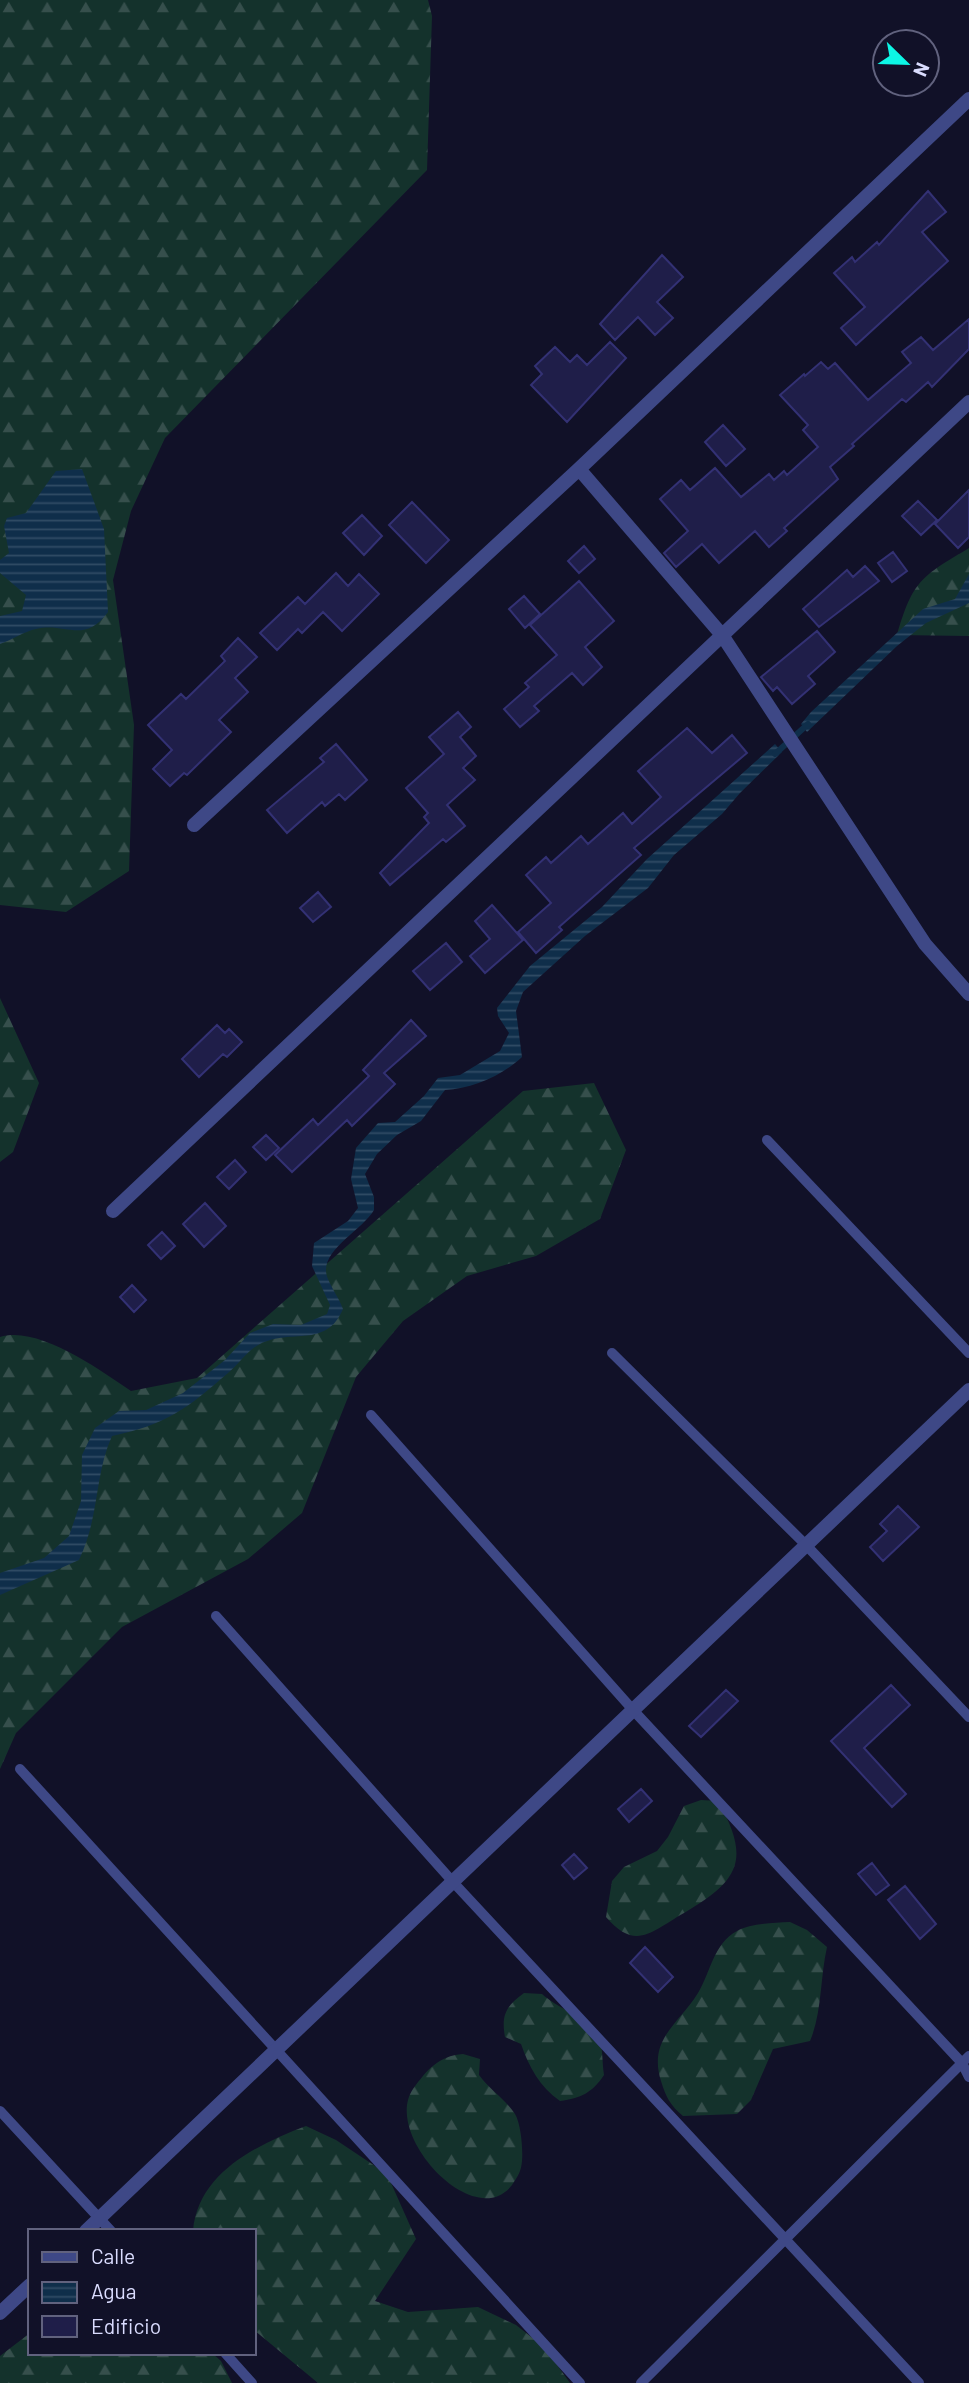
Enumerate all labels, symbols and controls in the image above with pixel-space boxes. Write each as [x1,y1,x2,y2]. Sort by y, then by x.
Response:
north arrow [871,28,941,98]
text: N [909,60,935,80]
legend [28,2229,256,2355]
text: Calle [91,2243,135,2268]
text: Agua [91,2278,137,2303]
text: Edificio [91,2313,161,2338]

